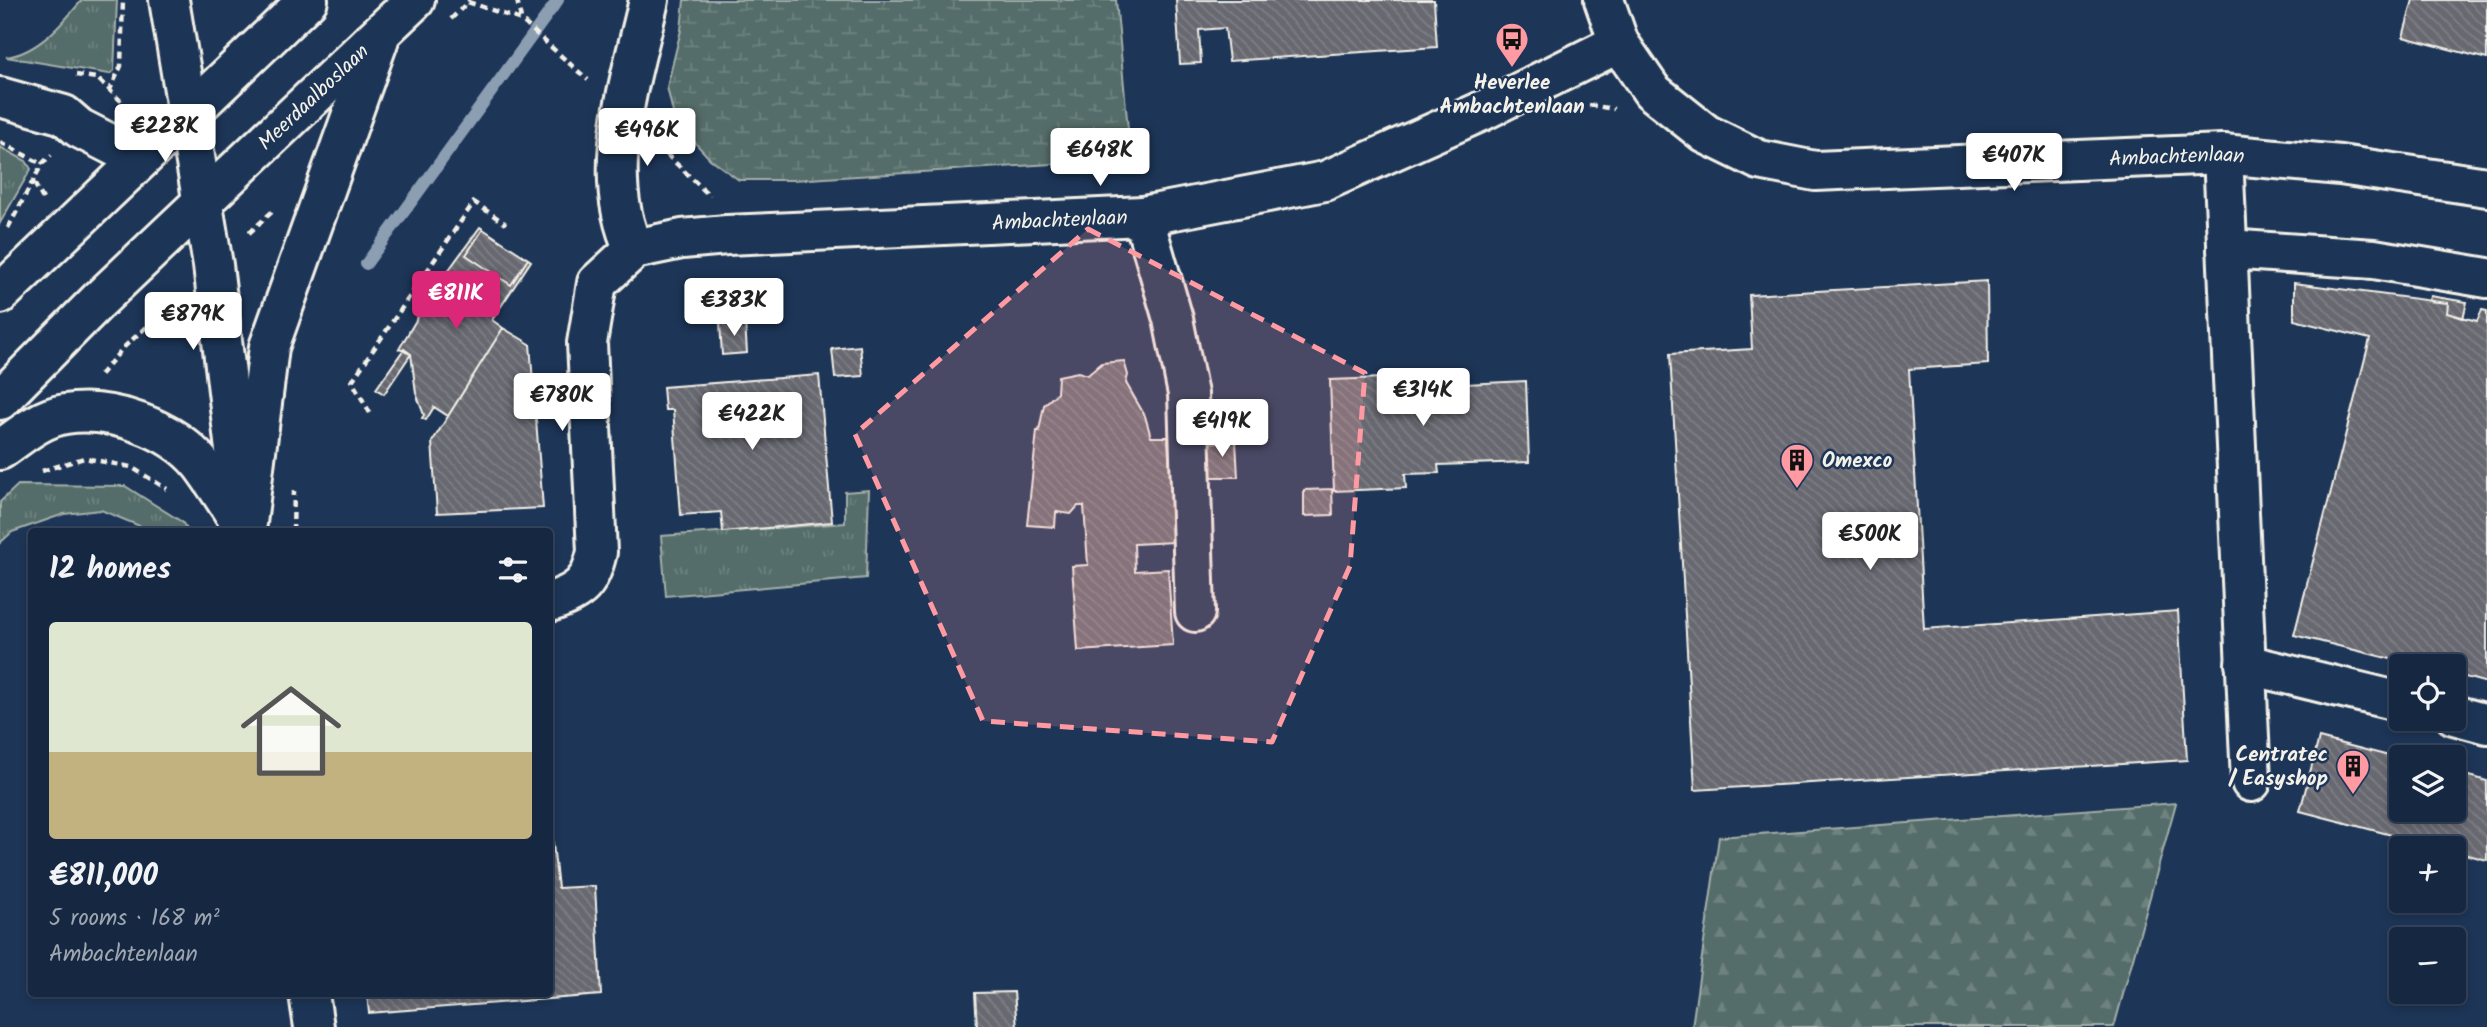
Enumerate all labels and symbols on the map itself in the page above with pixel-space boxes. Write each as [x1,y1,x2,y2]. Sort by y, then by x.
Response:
bus stop icon: Heverlee Ambachtenlaan [1493,20,1531,69]
street label: Meerdaalboslaan [251,36,378,159]
place label: Heverlee Ambachtenlaan [1439,67,1585,124]
pin: €228K [116,104,214,164]
pin: €496K [598,108,696,168]
pin: €648K [1051,128,1149,188]
pin: €407K [1965,134,2063,193]
street label: Ambachtenlaan [2108,139,2246,177]
street label: Ambachtenlaan [991,202,1128,241]
pin: €811K [407,272,505,331]
pin: €383K [685,278,783,338]
pin: €879K [144,292,242,352]
pin: €314K [1374,368,1472,428]
pin: €780K [513,374,611,433]
pin: €422K [703,392,801,452]
pin: €419K [1173,400,1271,459]
building icon: Omexco [1778,441,1816,490]
place label: Omexco [1822,445,1893,478]
pin: €500K [1821,512,1919,572]
place label: Centratec / Easyshop [2227,739,2328,796]
building icon: Centratec / Easyshop [2334,747,2372,796]

